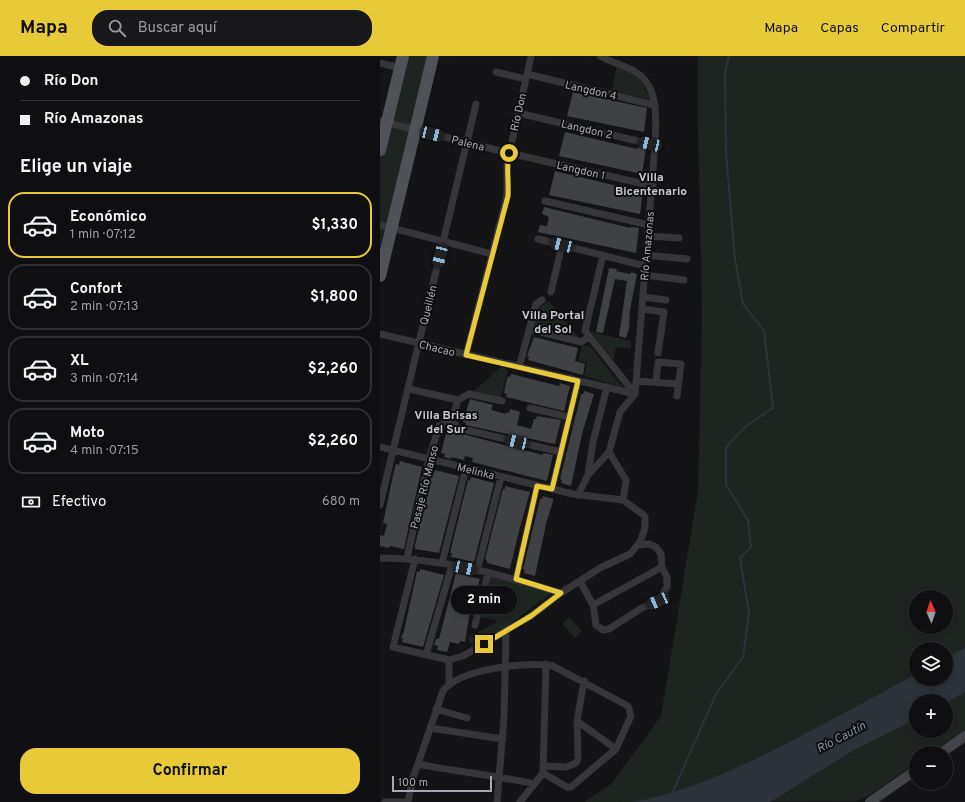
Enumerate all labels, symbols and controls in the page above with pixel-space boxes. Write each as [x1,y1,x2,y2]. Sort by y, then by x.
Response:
search box [92,10,372,46]
text: Mapa [20,16,68,40]
icon: search [106,17,128,39]
text: Buscar aquí [138,19,217,38]
text: Mapa [764,20,798,37]
text: Capas [820,20,859,37]
text: Compartir [881,20,945,37]
text: Río Don [44,72,99,91]
street label: Langdon 4 [564,78,618,104]
street label: Río Don [508,92,530,133]
text: Río Amazonas [44,110,144,129]
street label: Langdon 2 [560,117,614,143]
car [419,125,445,143]
street label: Palena [450,133,486,155]
car [637,135,663,153]
route start [500,144,518,162]
text: Elige un viaje [20,156,132,179]
street label: Langdon 1 [555,159,607,183]
district label: Villa Bicentenario [615,170,687,200]
icon: car [22,207,58,243]
text: Económico [70,208,147,227]
street label: Río Amazonas [638,211,658,281]
text: $1,330 [311,216,358,235]
text: 1 min · 07:12 [70,227,136,243]
car [549,236,575,254]
car [431,243,449,269]
icon: car [22,279,58,315]
text: Confort [70,280,122,299]
street label: Queillén [417,284,441,327]
text: $1,800 [310,288,358,307]
text: 2 min · 07:13 [70,299,139,315]
district label: Villa Portal del Sol [522,308,584,338]
street label: Chacao [417,338,456,360]
icon: car [22,351,58,387]
text: XL [70,352,88,371]
text: $2,260 [308,360,358,379]
text: 3 min · 07:14 [70,371,138,387]
district label: Villa Brisas del Sur [414,408,478,438]
icon: car [22,423,58,459]
text: Moto [70,424,105,443]
text: $2,260 [308,432,358,451]
car [504,433,530,451]
text: 4 min · 07:15 [70,443,139,459]
street label: Pasaje Río Manso [408,444,442,530]
street label: Melinka [456,461,496,483]
icon: cash [20,491,42,513]
text: Efectivo [52,493,106,512]
text: 680 m [322,494,360,510]
car [452,560,478,576]
callout: 2 min [451,586,517,614]
north arrow [909,590,953,634]
map controls [909,590,953,790]
car [645,591,671,611]
text: 2 min [467,592,501,608]
route end [475,635,493,653]
button: layers [909,642,953,686]
button: + [909,694,953,738]
water label: Río Cautín [814,718,869,758]
button: − [909,746,953,790]
button: Confirmar [20,748,360,794]
scale bar [392,774,492,793]
text: 100 m [398,776,428,790]

